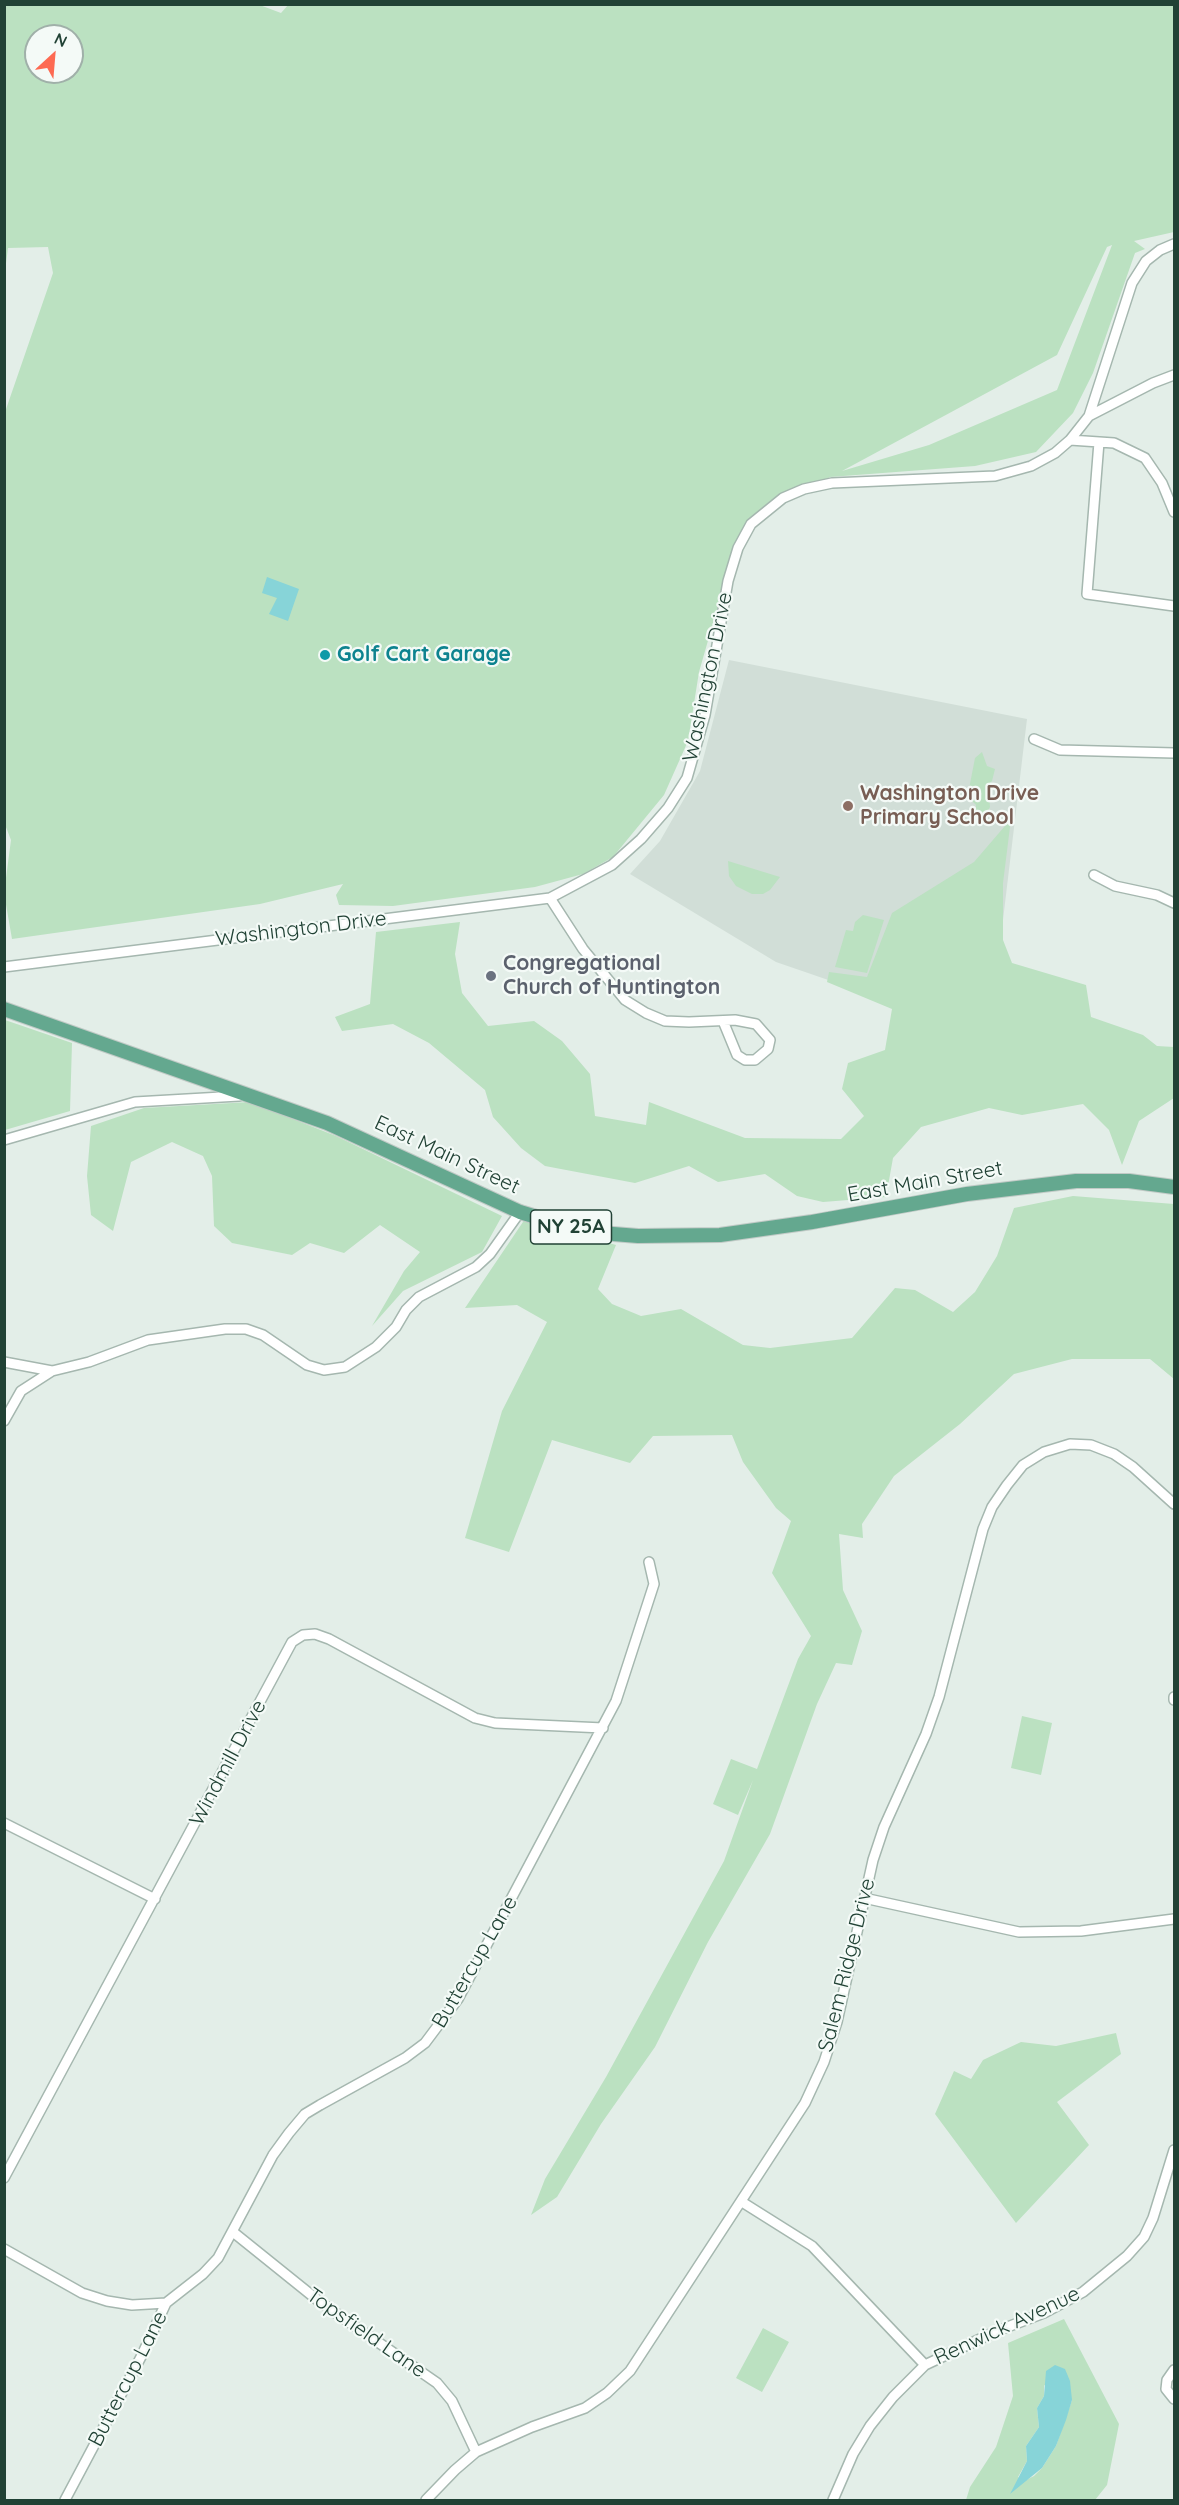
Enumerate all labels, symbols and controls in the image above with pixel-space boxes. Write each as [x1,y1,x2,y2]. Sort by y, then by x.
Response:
north arrow [24,24,84,84]
text: N [51,28,71,51]
street label: Washington Drive [678,590,738,764]
place label: Golf Cart Garage [337,642,511,668]
marker: Golf Cart Garage [318,648,332,662]
place label: Washington Drive Primary School [860,781,1039,831]
marker: Washington Drive Primary School [841,799,855,813]
street label: Washington Drive [214,906,388,952]
place label: Congregational Church of Huntington [503,951,720,1001]
marker: Congregational Church of Huntington [484,969,498,983]
street label: East Main Street [370,1110,524,1200]
street label: East Main Street [845,1156,1005,1208]
road number: NY 25A [530,1210,612,1244]
street label: Windmill Drive [184,1696,272,1830]
street label: Salem Ridge Drive [813,1876,881,2054]
street label: Buttercup Lane [427,1891,523,2033]
street label: Renwick Avenue [930,2281,1084,2371]
street label: Topsfield Lane [301,2282,431,2384]
street label: Buttercup Lane [83,2307,173,2451]

